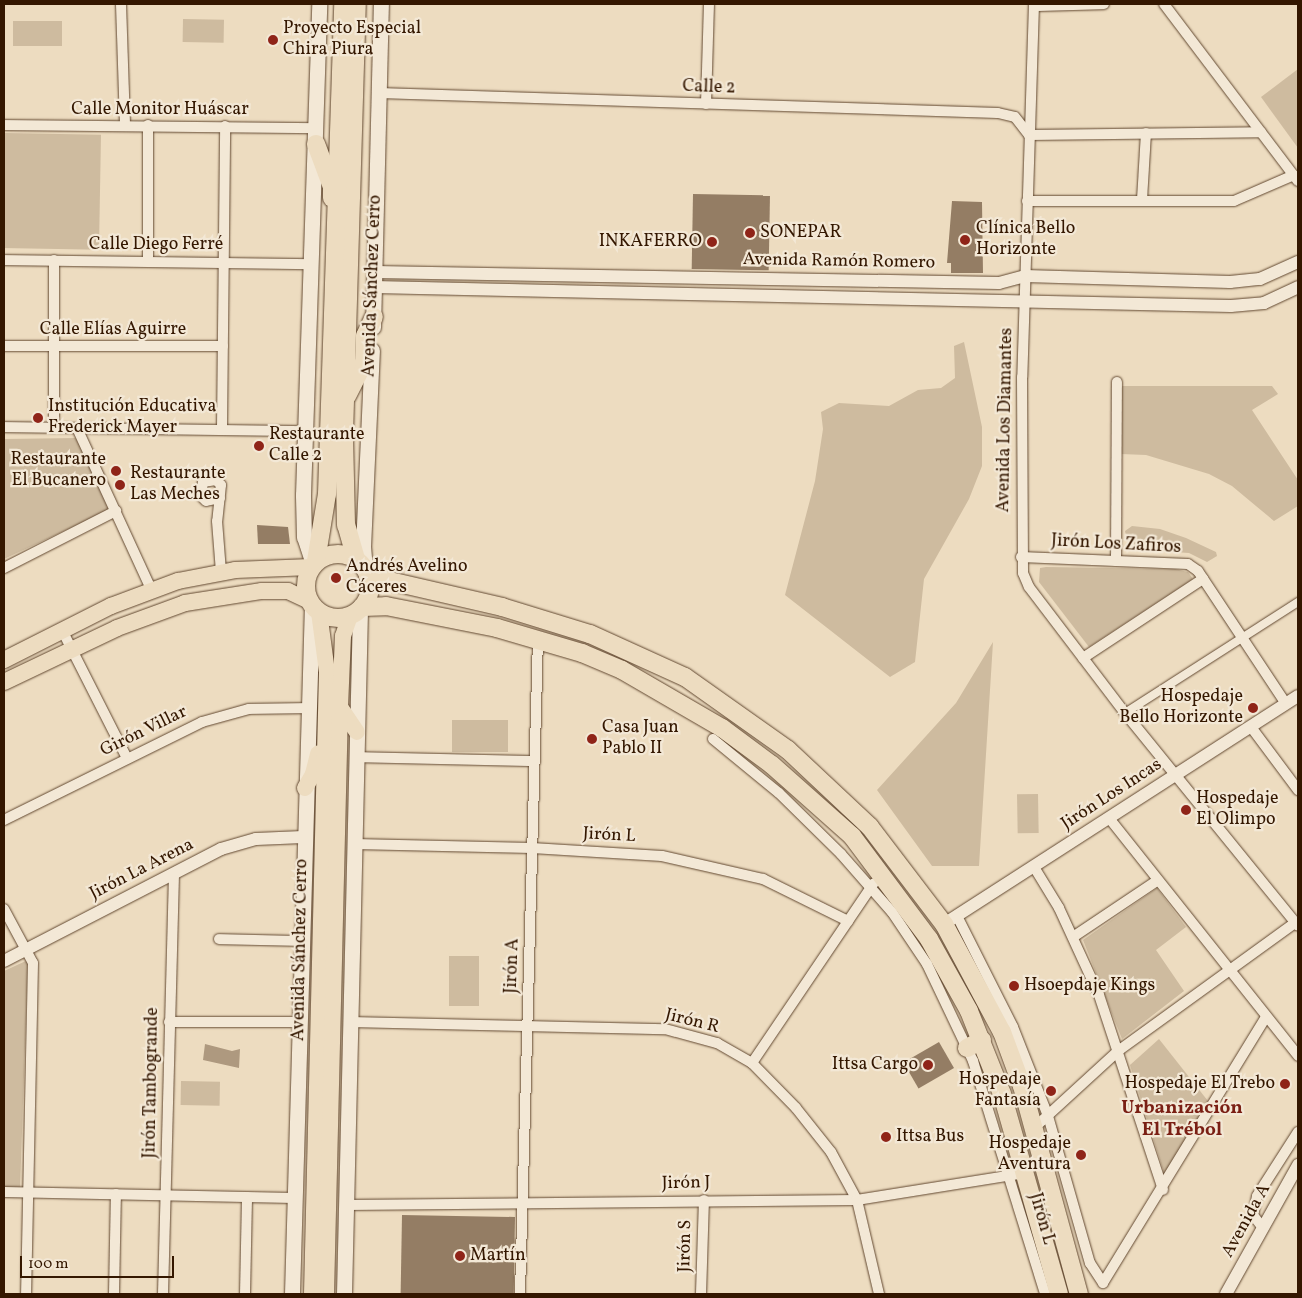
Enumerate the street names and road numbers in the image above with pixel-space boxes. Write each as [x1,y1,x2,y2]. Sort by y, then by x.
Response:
street label: Calle 2 [682,76,736,100]
street label: Calle Monitor Huáscar [71,99,249,121]
street label: Avenida Sánchez Cerro [359,194,387,378]
street label: Calle Diego Ferré [89,234,223,256]
street label: Avenida Ramón Romero [743,250,935,274]
street label: Calle Elías Aguirre [40,319,186,341]
street label: Avenida Los Diamantes [994,327,1018,513]
street label: Jirón Los Zafiros [1050,531,1182,559]
street label: Girón Villar [97,702,191,762]
street label: Jirón Los Incas [1058,754,1166,836]
street label: Jirón L [582,824,636,848]
street label: Jirón La Arena [86,835,198,905]
street label: Avenida Sánchez Cerro [289,859,313,1041]
street label: Jirón A [501,938,525,994]
street label: Jirón R [663,1005,721,1039]
street label: Jirón Tambogrande [140,1007,164,1159]
street label: Jirón J [661,1173,711,1195]
street label: Avenida A [1218,1180,1276,1262]
street label: Jirón L [1023,1191,1059,1247]
street label: Jirón S [675,1219,697,1273]

